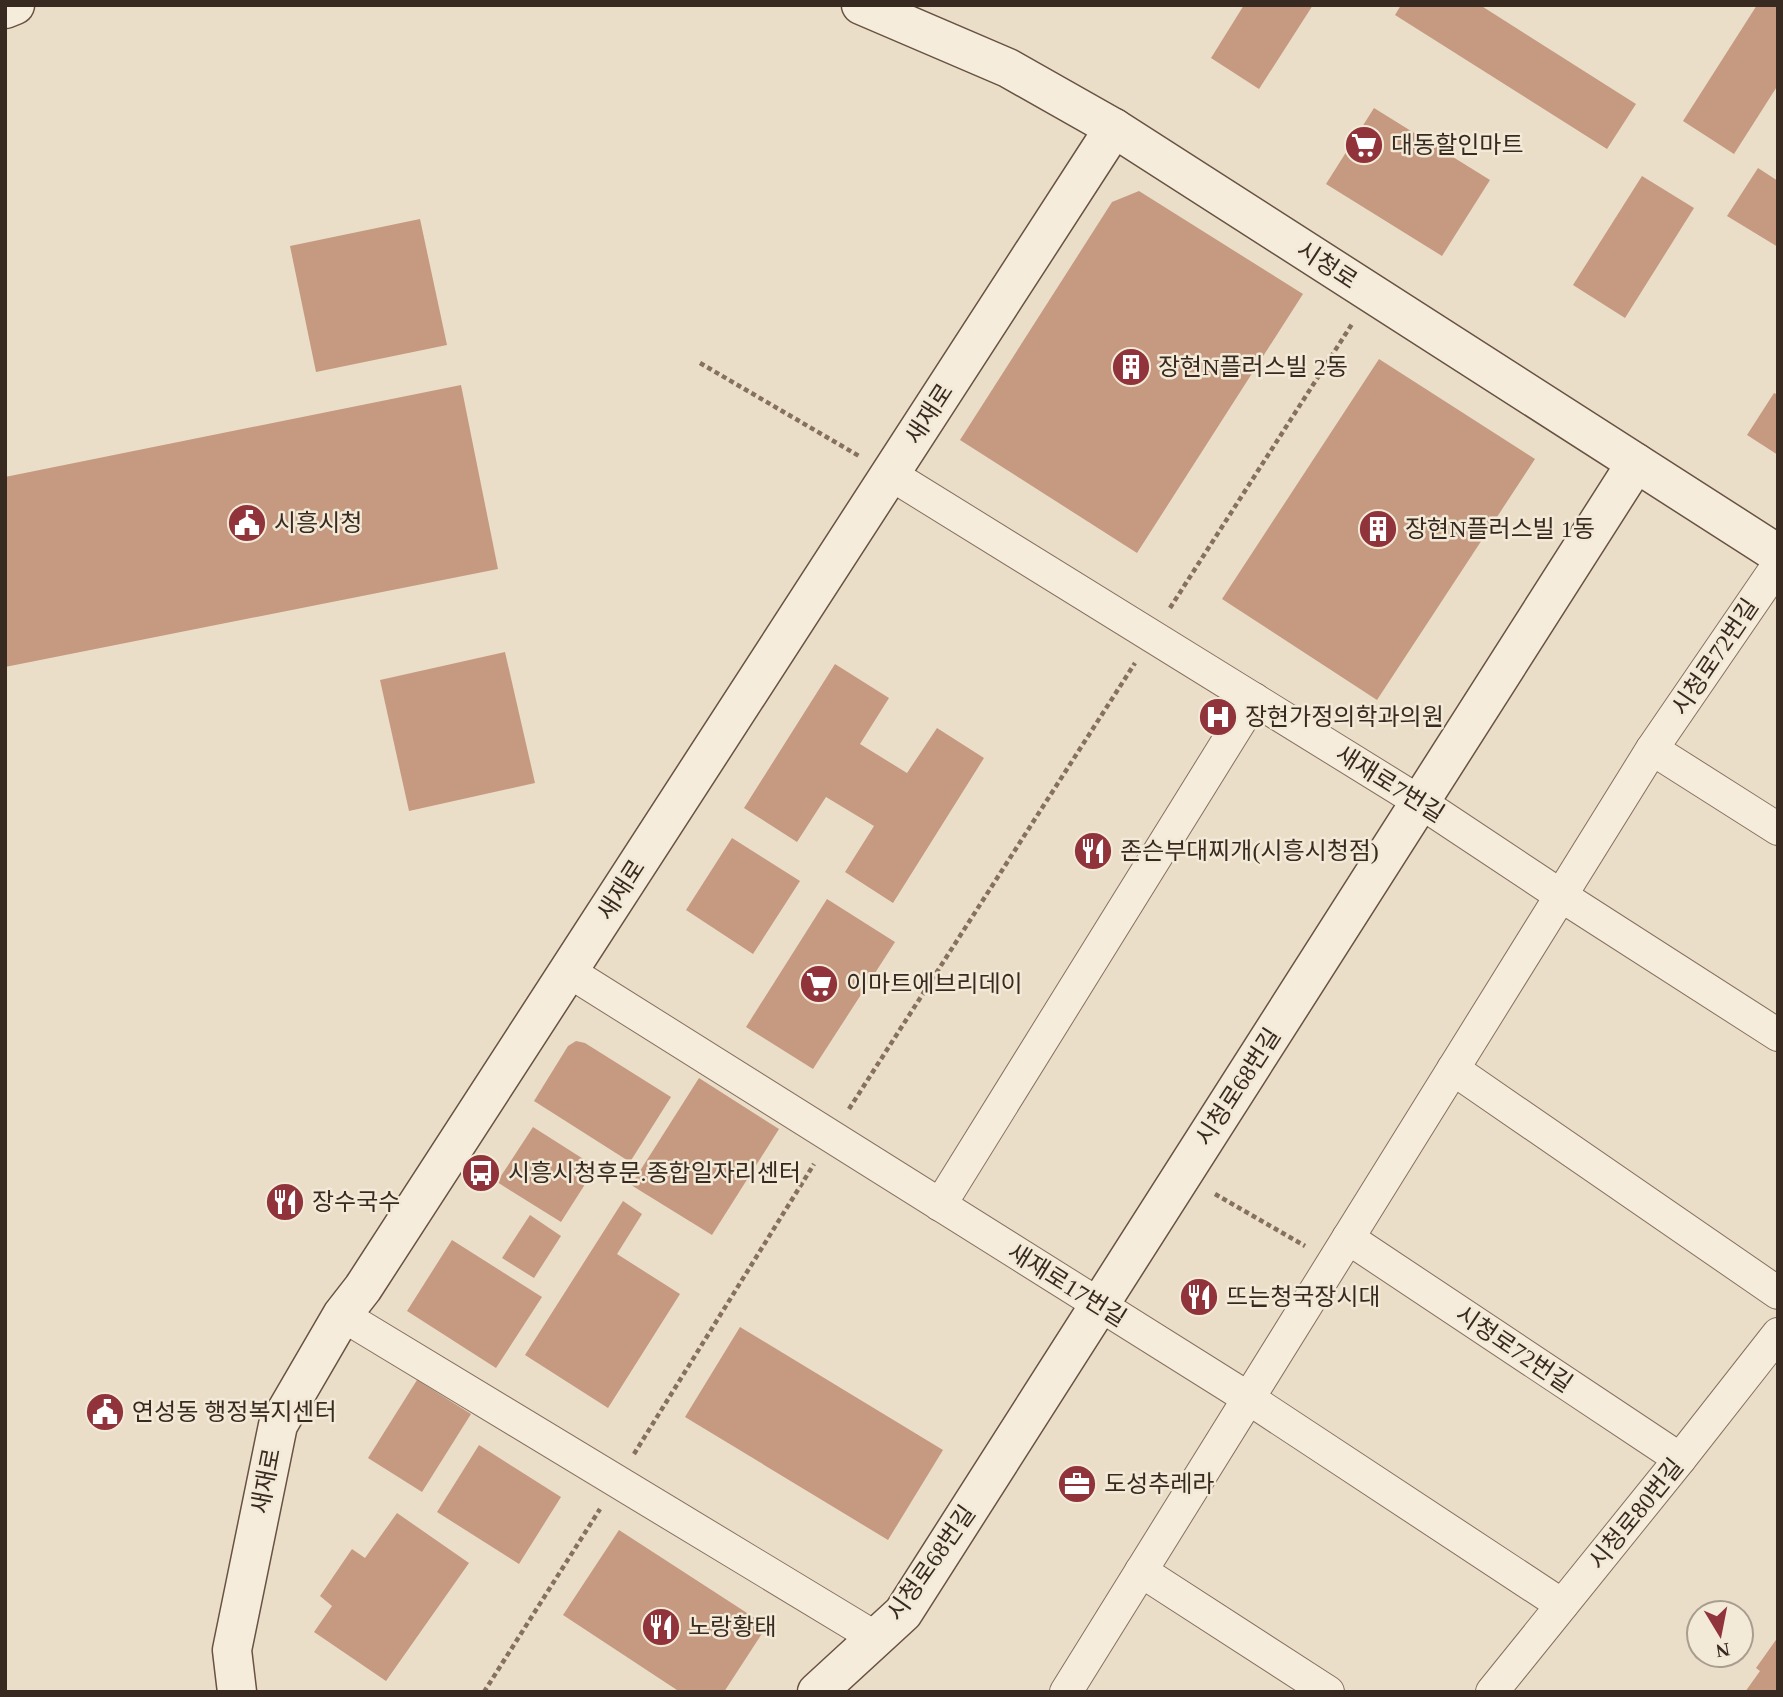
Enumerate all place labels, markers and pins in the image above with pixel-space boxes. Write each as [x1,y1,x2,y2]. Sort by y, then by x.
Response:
supermarket icon: 대동할인마트 [1343,124,1385,166]
place label: 대동할인마트 [1391,132,1523,158]
building icon: 장현N플러스빌 2동 [1110,346,1152,388]
place label: 장현N플러스빌 2동 [1158,354,1348,380]
public building icon: 시흥시청 [226,502,268,544]
building icon: 장현N플러스빌 1동 [1357,508,1399,550]
place label: 시흥시청 [274,510,362,536]
place label: 장현N플러스빌 1동 [1405,516,1595,542]
hospital icon: 장현가정의학과의원 [1197,696,1239,738]
place label: 장현가정의학과의원 [1245,704,1444,730]
restaurant icon: 존슨부대찌개(시흥시청점) [1072,830,1114,872]
place label: 존슨부대찌개(시흥시청점) [1120,838,1379,864]
supermarket icon: 이마트에브리데이 [798,963,840,1005]
place label: 이마트에브리데이 [846,971,1023,997]
bus stop icon: 시흥시청후문.종합일자리센터 [460,1152,502,1194]
place label: 시흥시청후문.종합일자리센터 [508,1160,801,1186]
restaurant icon: 장수국수 [264,1181,306,1223]
place label: 장수국수 [312,1189,400,1215]
restaurant icon: 뜨는청국장시대 [1178,1276,1220,1318]
place label: 뜨는청국장시대 [1226,1284,1381,1310]
public building icon: 연성동 행정복지센터 [84,1391,126,1433]
place label: 연성동 행정복지센터 [132,1399,337,1425]
office icon: 도성추레라 [1056,1463,1098,1505]
place label: 도성추레라 [1104,1471,1214,1497]
restaurant icon: 노랑황태 [640,1606,682,1648]
place label: 노랑황태 [688,1614,776,1640]

